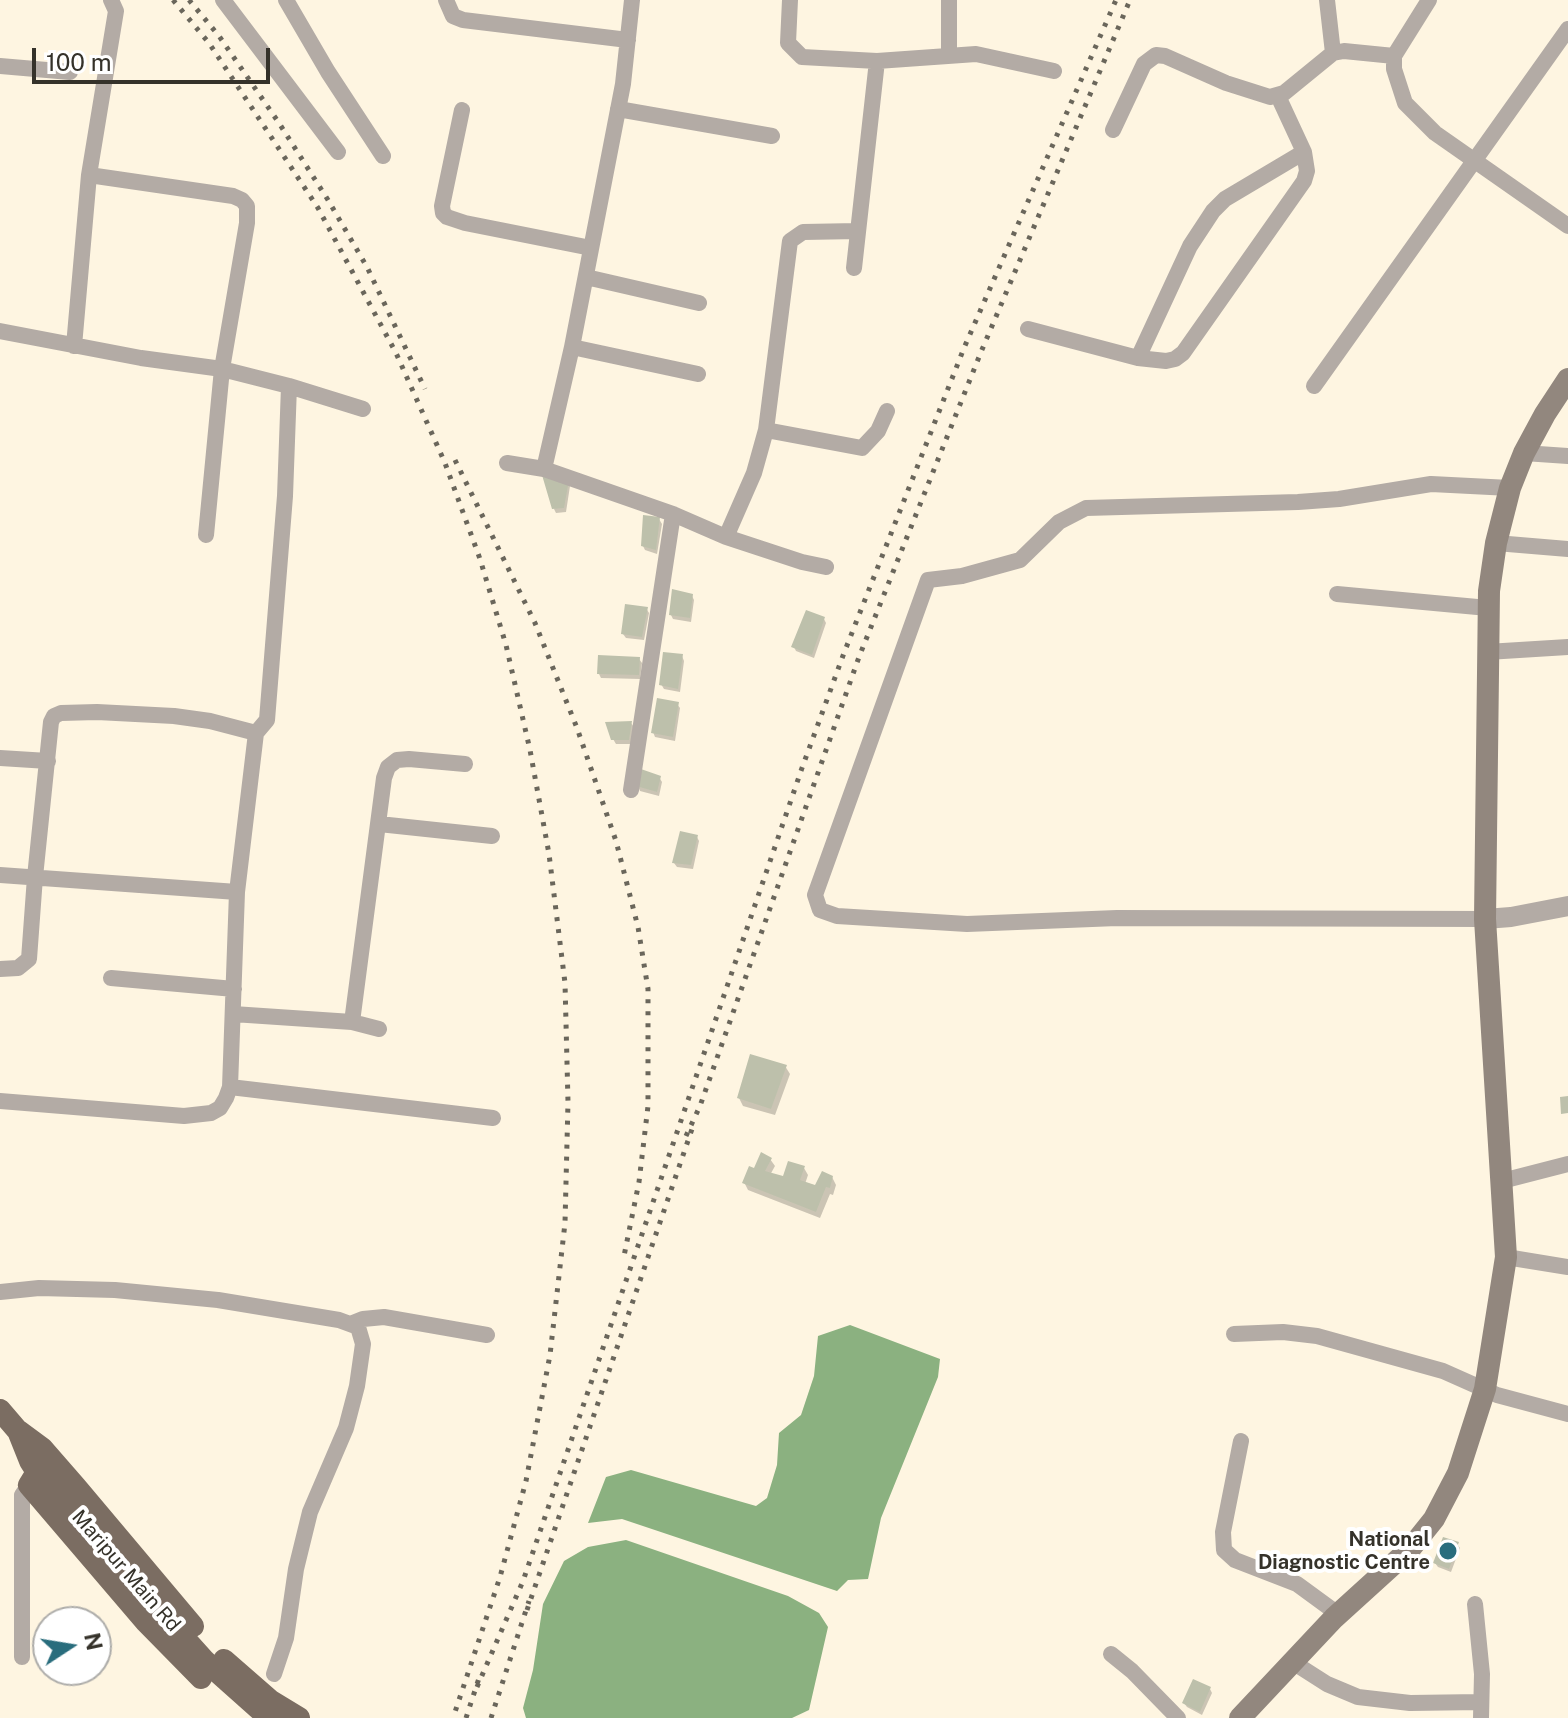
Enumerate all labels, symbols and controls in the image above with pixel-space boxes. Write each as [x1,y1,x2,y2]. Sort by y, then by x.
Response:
scale bar [36,32,274,82]
text: 100 m [46,48,112,76]
street label: Maripur Main Rd [67,1505,185,1637]
place label: National Diagnostic Centre [1258,1528,1430,1575]
marker: National Diagnostic Centre [1437,1540,1459,1562]
north arrow [32,1606,112,1686]
text: N [79,1630,108,1653]

